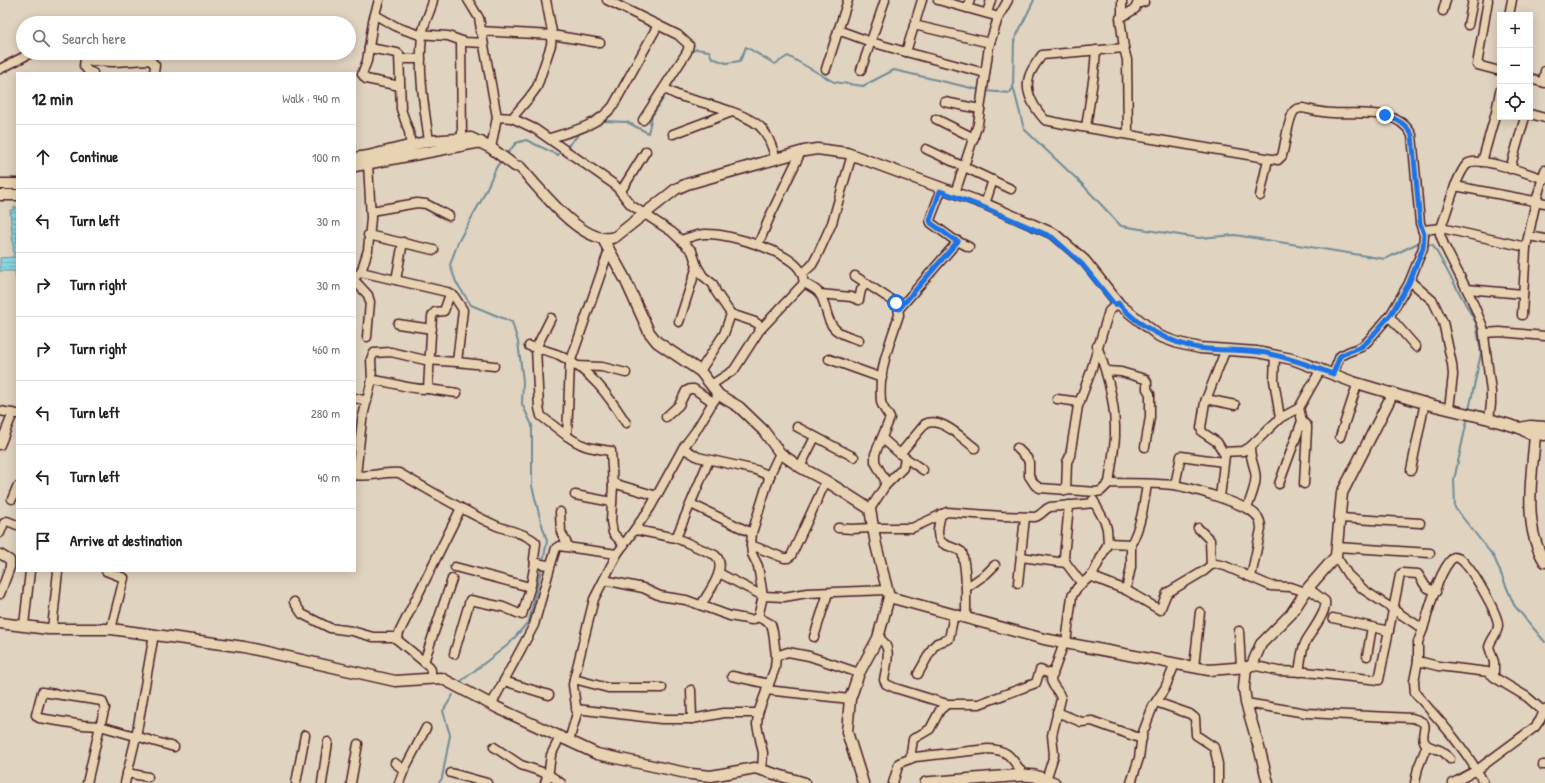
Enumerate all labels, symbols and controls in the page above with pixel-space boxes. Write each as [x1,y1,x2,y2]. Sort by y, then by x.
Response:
map controls [1497,12,1533,120]
button: + [1497,12,1533,48]
search box [16,16,356,60]
icon: search [30,27,52,49]
text: Search here [62,28,126,49]
button: − [1497,48,1533,84]
button: locate [1497,84,1533,120]
text: 12 min [32,87,73,110]
text: Walk · 940 m [282,89,340,107]
route end [1376,106,1394,124]
icon: ahead [32,146,54,168]
text: Continue [70,146,118,167]
text: 100 m [312,148,340,166]
icon: left [32,210,54,232]
text: Turn left [70,210,120,231]
text: 30 m [317,212,340,230]
icon: right [32,274,54,296]
text: Turn right [70,274,126,295]
text: 30 m [317,276,340,294]
route start [887,294,905,312]
icon: right [32,338,54,360]
text: Turn right [70,338,126,359]
text: 460 m [312,340,340,358]
icon: left [32,402,54,424]
text: Turn left [70,402,120,423]
text: 280 m [311,404,340,422]
icon: left [32,466,54,488]
text: Turn left [70,466,120,487]
text: 40 m [317,468,340,486]
icon: arrive [32,530,54,552]
text: Arrive at destination [70,530,182,551]

